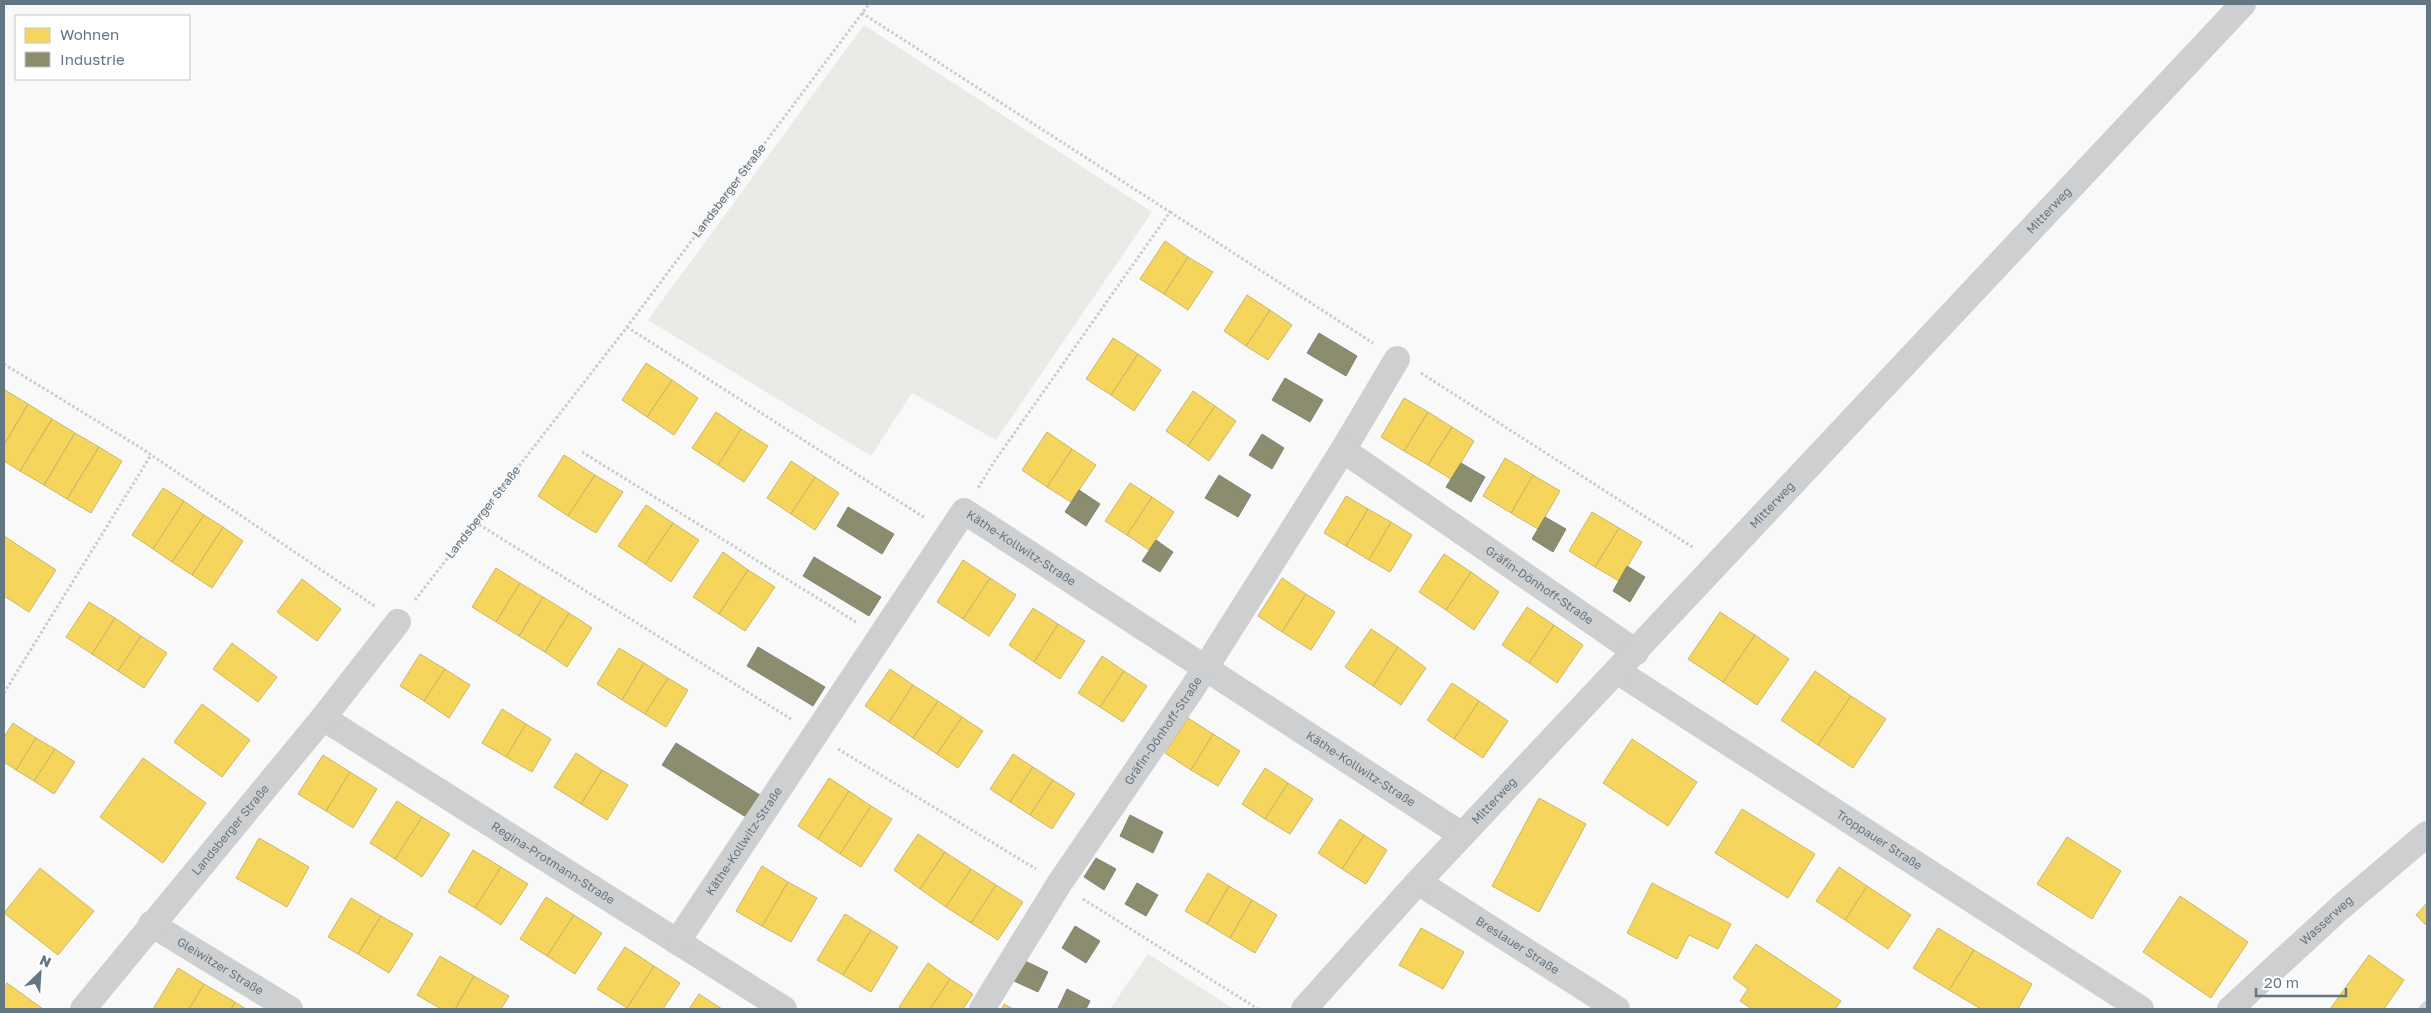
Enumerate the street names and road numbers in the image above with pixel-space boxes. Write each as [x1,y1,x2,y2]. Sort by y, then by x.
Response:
street label: Landsberger Straße [689,140,769,240]
street label: Mitterweg [2023,184,2074,237]
street label: Landsberger Straße [442,463,523,561]
street label: Mitterweg [1746,478,1798,531]
street label: Käthe-Kollwitz-Straße [964,507,1079,589]
street label: Gräfin-Dönhoff-Straße [1483,542,1596,627]
street label: Gräfin-Dönhoff-Straße [1121,674,1205,788]
street label: Käthe-Kollwitz-Straße [1303,728,1418,810]
street label: Mitterweg [1468,774,1520,827]
street label: Landsberger Straße [188,781,272,878]
street label: Käthe-Kollwitz-Straße [702,784,785,898]
street label: Troppauer Straße [1834,807,1925,873]
street label: Regina-Protmann-Straße [489,818,618,907]
street label: Wasserweg [2297,892,2356,948]
street label: Breslauer Straße [1473,913,1562,977]
street label: Gleiwitzer Straße [174,934,266,998]

